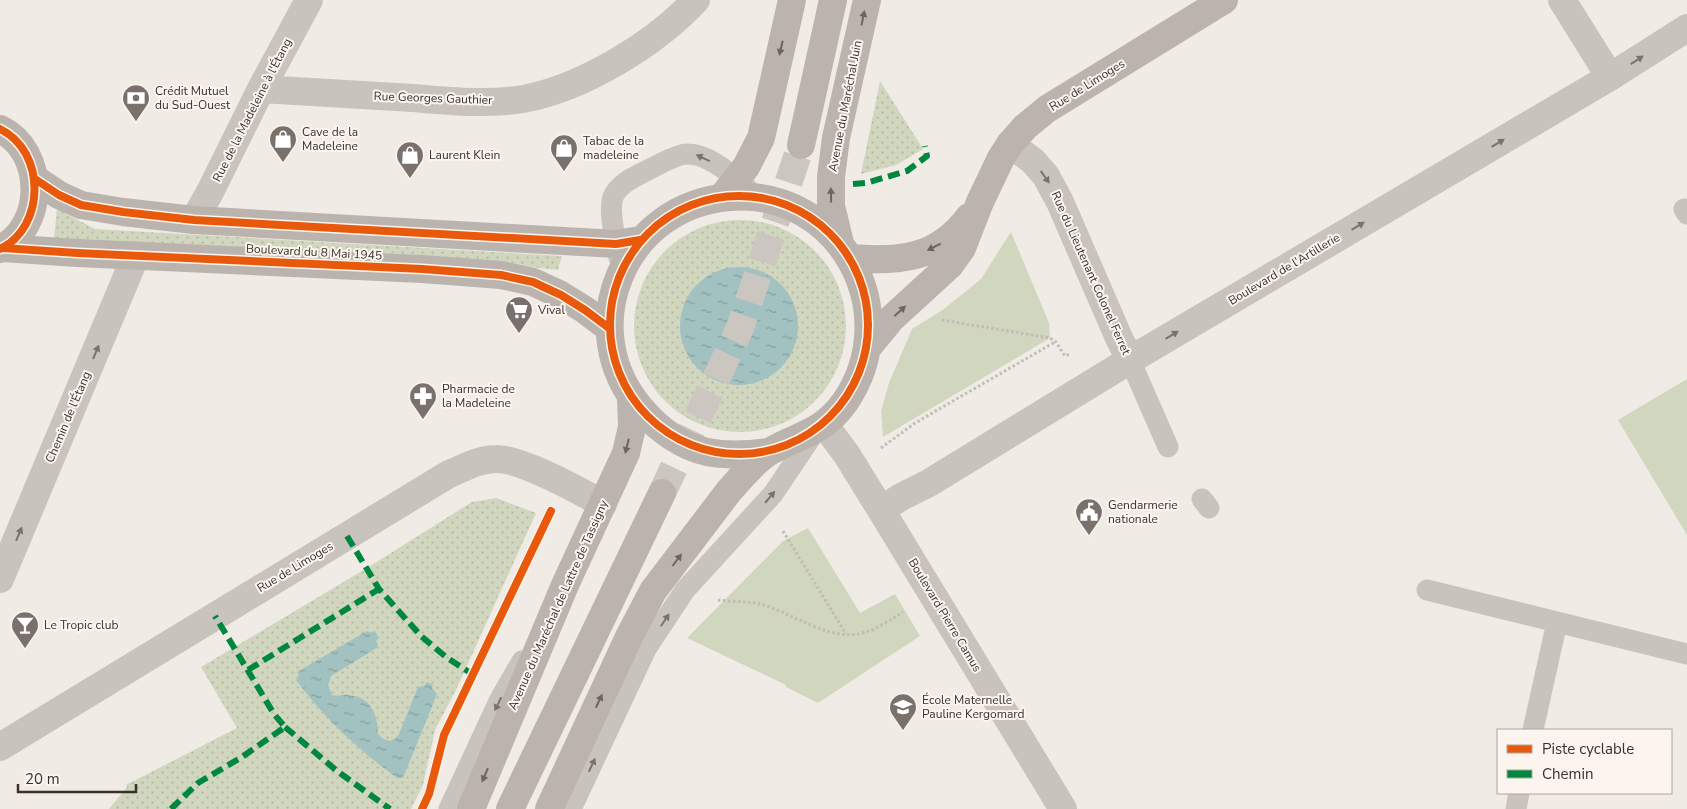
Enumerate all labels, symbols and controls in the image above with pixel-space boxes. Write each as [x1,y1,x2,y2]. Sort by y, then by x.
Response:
one-way arrow [859,10,867,26]
street label: Rue de la Madeleine à l'Étang [209,35,295,185]
street label: Avenue du Maréchal Juin [824,39,866,173]
one-way arrow [777,40,785,55]
street label: Rue de Limoges [1046,55,1128,115]
one-way arrow [1630,55,1644,65]
bank icon: Crédit Mutuel du Sud-Ouest [121,83,151,122]
place label: Crédit Mutuel du Sud-Ouest [155,83,231,113]
street label: Rue Georges Gauthier [373,88,493,108]
shop icon: Cave de la Madeleine [268,124,298,163]
place label: Cave de la Madeleine [302,124,358,154]
shop icon: Tabac de la madeleine [549,133,579,172]
place label: Tabac de la madeleine [583,133,644,163]
one-way arrow [1491,139,1504,148]
shop icon: Laurent Klein [395,140,425,179]
place label: Laurent Klein [429,147,500,163]
one-way arrow [696,154,710,162]
one-way arrow [1040,170,1050,184]
one-way arrow [827,187,835,203]
street label: Rue du Lieutenant Colonel Ferret [1048,189,1135,358]
one-way arrow [1350,222,1365,230]
street label: Boulevard de l'Artillerie [1225,229,1343,309]
street label: Boulevard du 8 Mai 1945 [245,240,383,264]
one-way arrow [926,243,941,251]
supermarket icon: Vival [504,295,534,334]
place label: Vival [537,302,565,318]
one-way arrow [893,305,905,317]
one-way arrow [1166,331,1179,340]
one-way arrow [92,345,100,359]
street label: Chemin de l'Étang [42,369,94,465]
pharmacy icon: Pharmacie de la Madeleine [408,381,438,420]
place label: Pharmacie de la Madeleine [442,381,515,411]
one-way arrow [623,439,631,454]
one-way arrow [765,491,776,504]
street label: Avenue du Maréchal de Lattre de Tassigny [504,497,612,712]
public building icon: Gendarmerie nationale [1074,497,1104,536]
place label: Gendarmerie nationale [1108,497,1178,527]
one-way arrow [15,526,23,541]
street label: Rue de Limoges [254,538,336,596]
one-way arrow [672,553,682,567]
street label: Boulevard Pierre Camus [905,555,985,675]
bar icon: Le Tropic club [10,610,40,649]
one-way arrow [660,613,670,627]
place label: Le Tropic club [44,617,118,633]
school or university icon: École Maternelle Pauline Kergomard [888,692,918,731]
place label: École Maternelle Pauline Kergomard [922,692,1025,722]
one-way arrow [595,694,603,708]
one-way arrow [494,696,502,711]
legend [1497,729,1672,794]
text: Piste cyclable [1542,739,1634,759]
one-way arrow [588,758,596,772]
scale bar [18,762,135,794]
text: Chemin [1542,764,1593,784]
one-way arrow [481,768,489,783]
text: 20 m [25,769,60,789]

